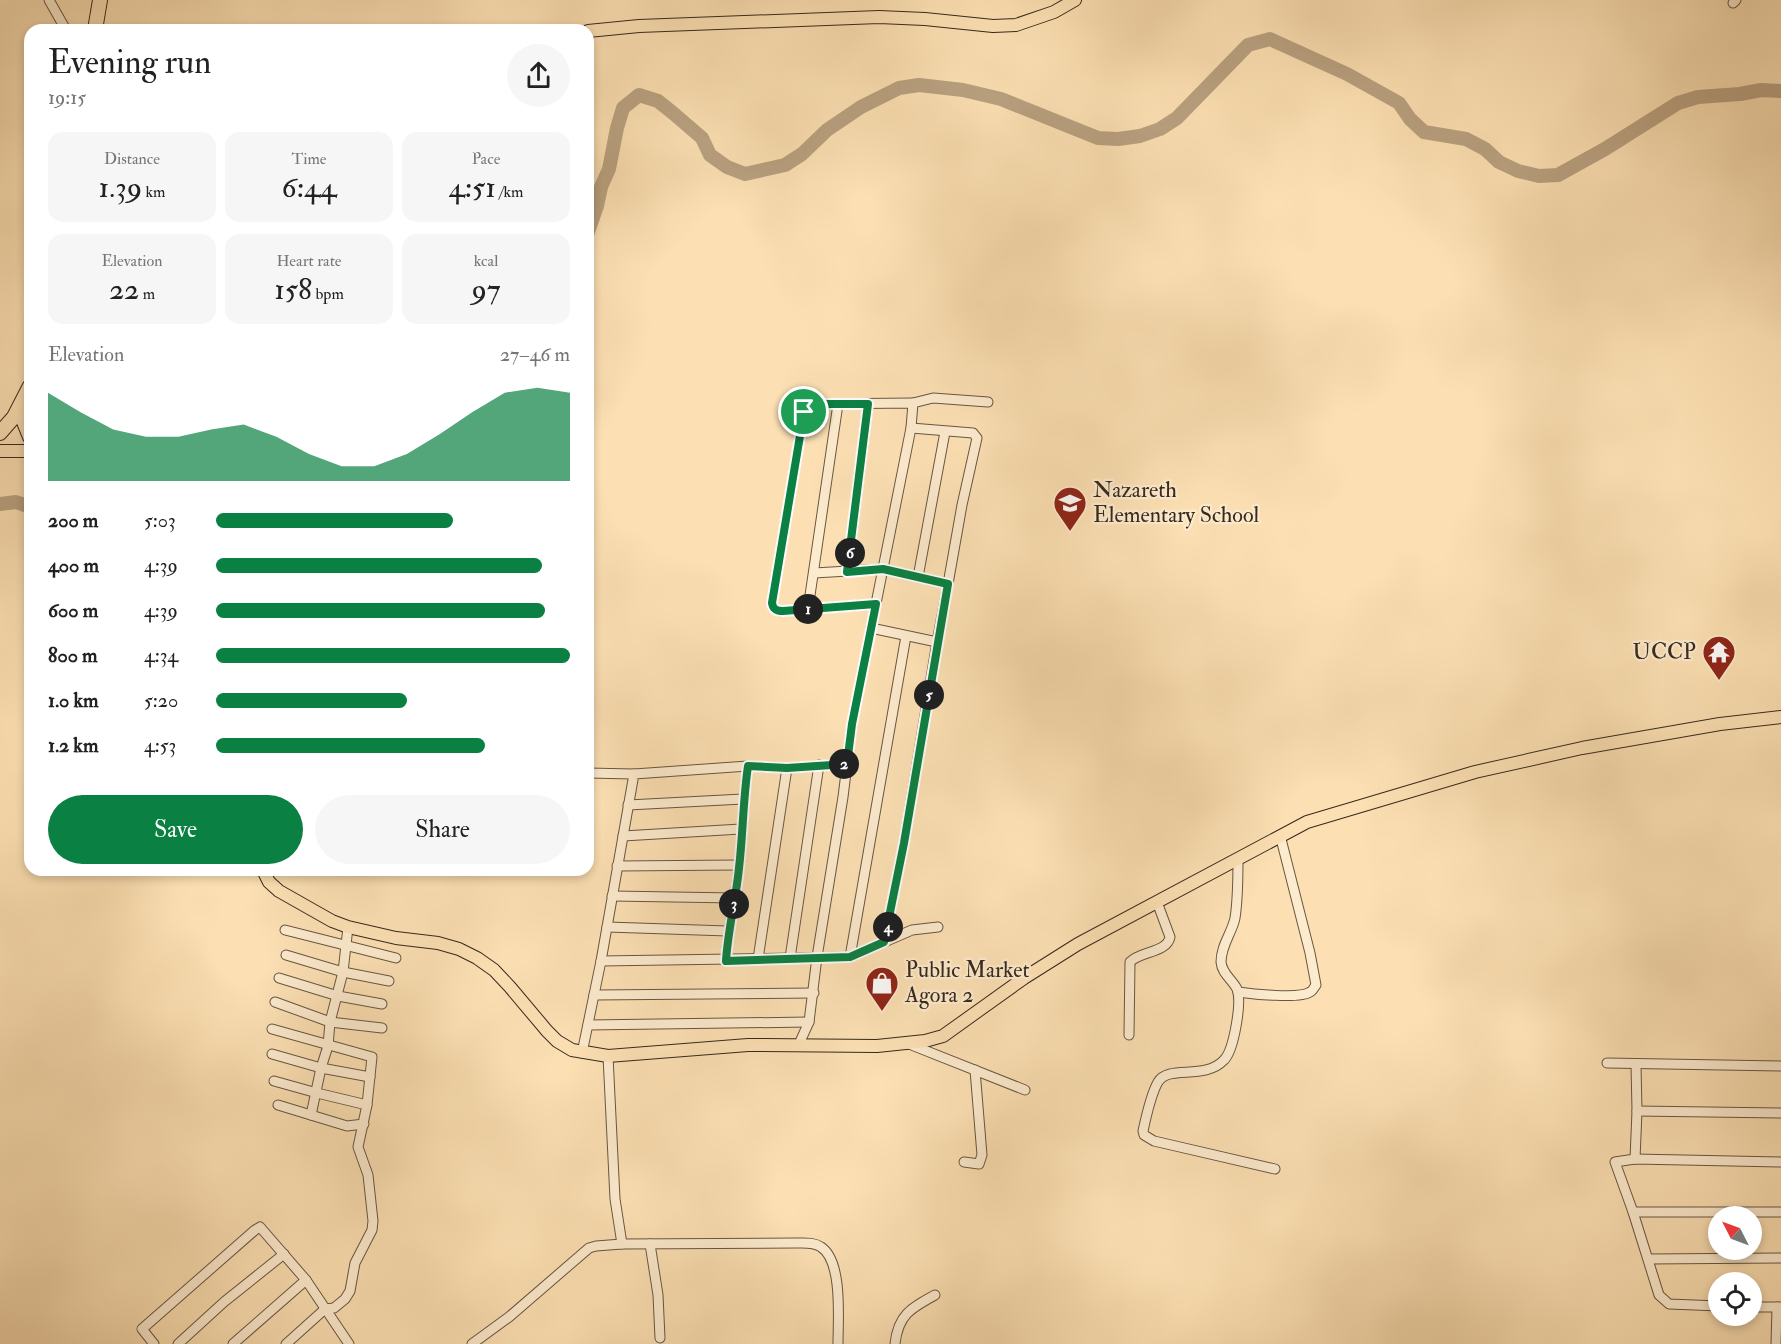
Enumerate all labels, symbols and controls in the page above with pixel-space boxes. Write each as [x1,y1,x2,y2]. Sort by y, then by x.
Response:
text: Evening run [48,42,211,83]
button: share [507,44,570,107]
text: 19:15 [48,85,86,110]
text: Distance [104,149,160,169]
text: Time [292,149,326,169]
text: Pace [472,149,500,169]
text: 1.39 [99,169,142,206]
text: 6:44 [282,169,336,206]
text: 4:51 [448,169,496,206]
text: km [142,182,165,202]
text: /km [496,182,524,202]
text: Elevation [102,251,162,271]
text: Heart rate [276,251,342,271]
text: kcal [474,251,498,271]
text: 22 [109,271,139,308]
text: 158 [274,271,312,308]
text: 97 [471,271,501,308]
text: m [139,284,155,304]
text: bpm [312,284,344,304]
text: Elevation [48,342,124,367]
text: 27–46 m [500,342,570,367]
pin [778,386,829,437]
icon: arrive [787,395,820,428]
place label: Nazareth Elementary School [1093,476,1259,529]
school or university icon: Nazareth Elementary School [1052,485,1088,532]
text: 200 m [48,508,98,533]
text: 5:03 [144,508,176,533]
pin: 6 [835,538,865,568]
text: 6 [846,543,854,563]
text: 400 m [48,553,99,578]
text: 4:39 [144,553,178,578]
pin: 1 [793,594,823,624]
text: 600 m [48,598,98,623]
text: 4:39 [144,598,178,623]
text: 1 [805,599,811,619]
temple icon: UCCP [1701,634,1737,681]
place label: UCCP [1633,638,1696,666]
text: 800 m [48,643,98,668]
text: 4:34 [144,643,178,668]
pin: 5 [914,680,944,710]
text: 5 [925,685,933,705]
text: 1.0 km [48,688,99,713]
text: 5:20 [144,688,178,713]
text: 1.2 km [48,733,98,758]
text: 4:53 [144,733,176,758]
pin: 2 [829,749,859,779]
text: 2 [840,754,848,774]
button: Save [48,795,303,864]
button: Share [315,795,570,864]
pin: 3 [719,889,749,919]
text: 3 [731,894,737,914]
pin: 4 [873,912,903,942]
text: 4 [884,917,892,937]
place label: Public Market Agora 2 [904,956,1030,1009]
shop icon: Public Market Agora 2 [864,965,900,1012]
north arrow [1708,1206,1762,1260]
map controls [1708,1206,1762,1326]
button: locate [1708,1272,1762,1326]

